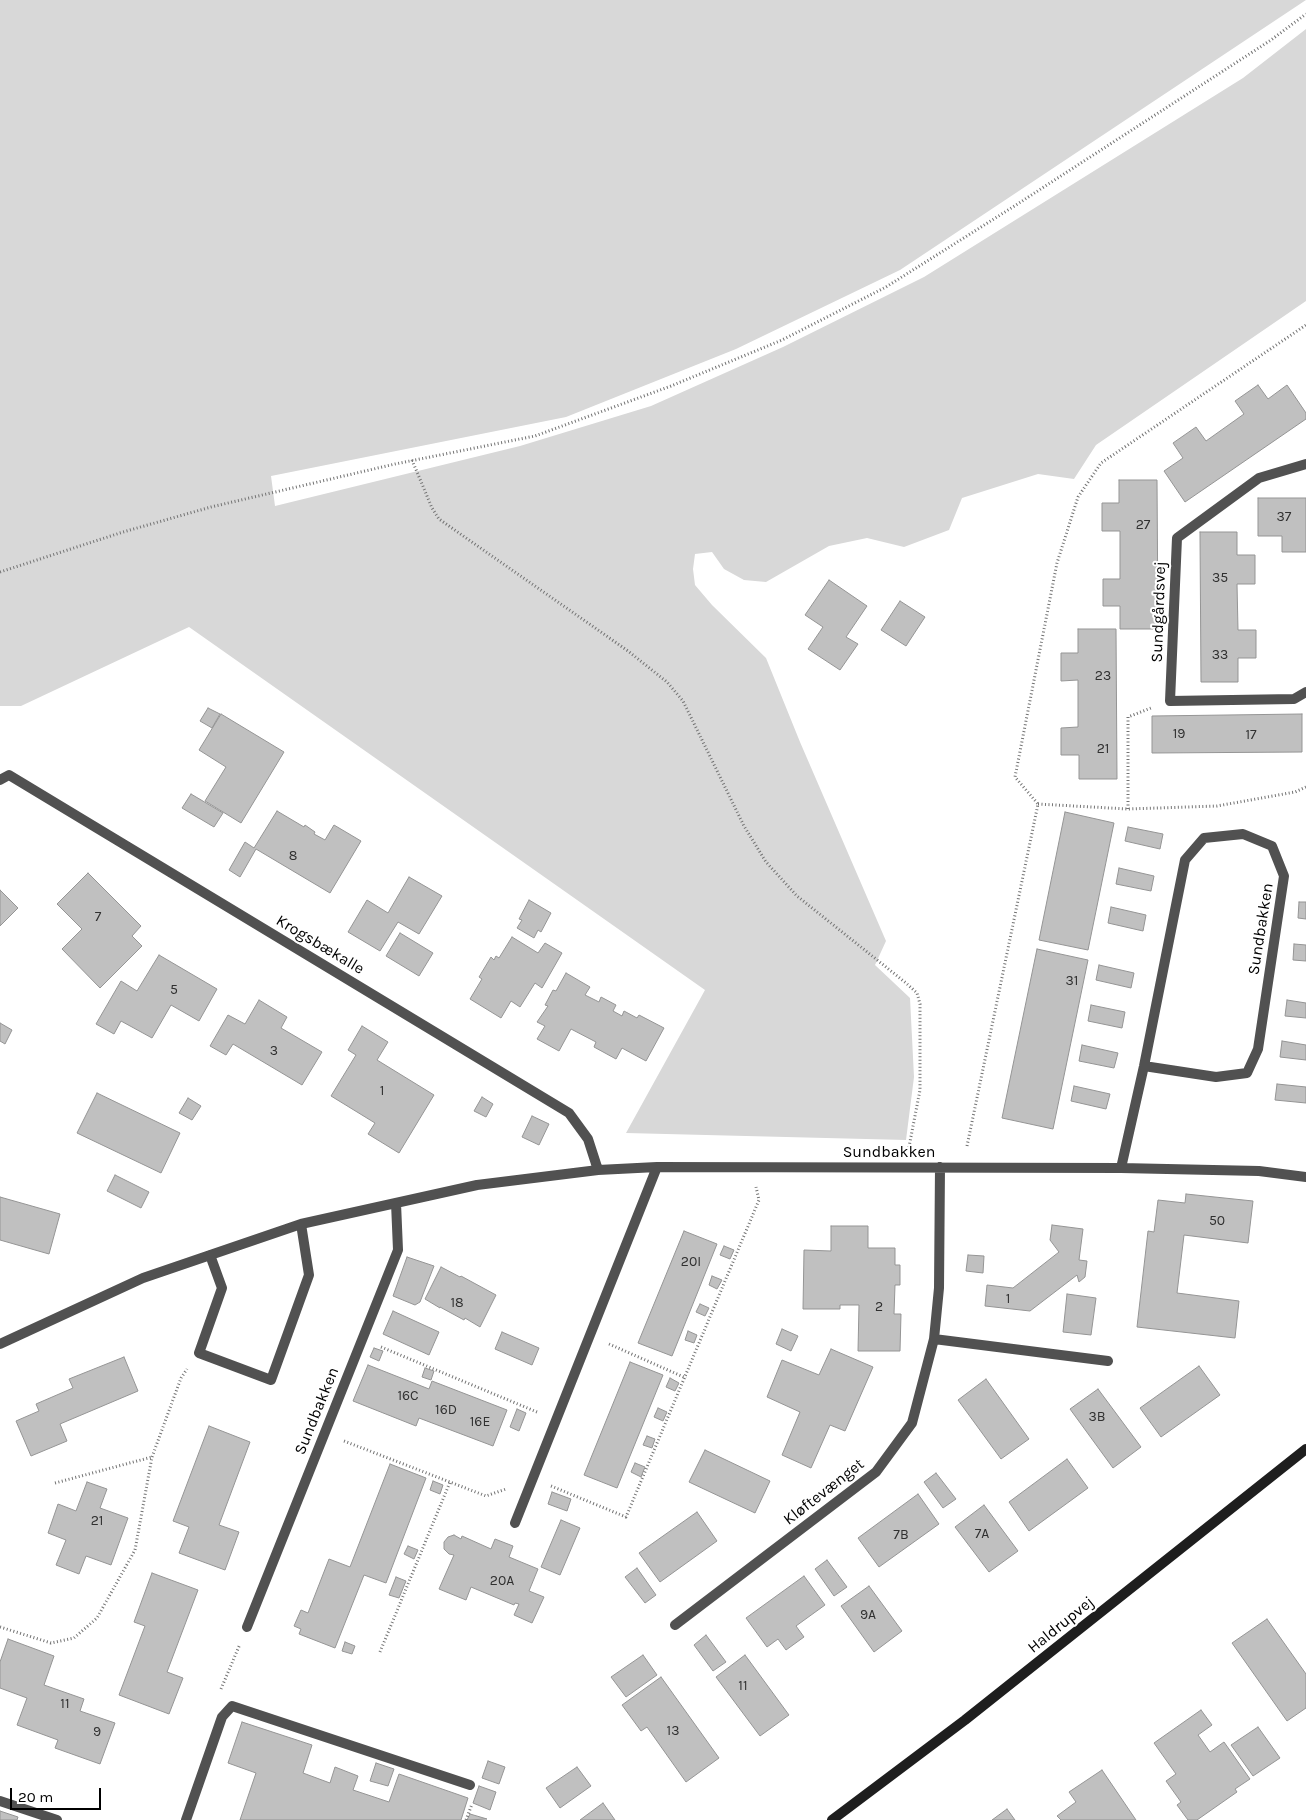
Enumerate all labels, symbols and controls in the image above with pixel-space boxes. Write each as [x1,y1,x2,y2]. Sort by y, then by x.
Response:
house number: 37 [1277,509,1291,525]
house number: 27 [1136,517,1150,533]
street label: Sundgårdsvej [1148,561,1170,663]
house number: 35 [1212,570,1228,586]
house number: 33 [1212,647,1228,663]
house number: 23 [1095,668,1111,684]
house number: 19 [1173,726,1185,742]
house number: 17 [1245,727,1257,743]
house number: 21 [1097,741,1109,757]
house number: 8 [289,848,297,864]
street label: Sundbakken [1244,882,1278,976]
house number: 7 [95,909,101,925]
street label: Krogsbækalle [272,911,368,979]
house number: 31 [1066,973,1078,989]
house number: 5 [170,982,178,998]
house number: 3 [270,1043,278,1059]
house number: 1 [380,1083,384,1099]
street label: Sundbakken [843,1142,935,1162]
house number: 50 [1209,1213,1225,1229]
house number: 20I [681,1254,701,1270]
house number: 1 [1006,1291,1010,1307]
house number: 18 [450,1295,464,1311]
house number: 2 [875,1299,883,1315]
street label: Sundbakken [291,1364,343,1458]
house number: 16C [397,1388,419,1404]
house number: 16D [435,1402,457,1418]
house number: 3B [1089,1409,1105,1425]
house number: 16E [470,1414,490,1430]
street label: Kløftevænget [780,1455,868,1529]
house number: 21 [91,1513,103,1529]
house number: 7A [975,1526,989,1542]
house number: 7B [893,1527,909,1543]
house number: 20A [490,1573,514,1589]
street label: Haldrupvej [1024,1593,1098,1657]
house number: 9A [860,1607,876,1623]
house number: 11 [738,1678,748,1694]
house number: 11 [60,1696,70,1712]
house number: 13 [667,1723,679,1739]
house number: 9 [93,1724,101,1740]
scale bar [12,1778,104,1810]
text: 20 m [18,1788,53,1806]

